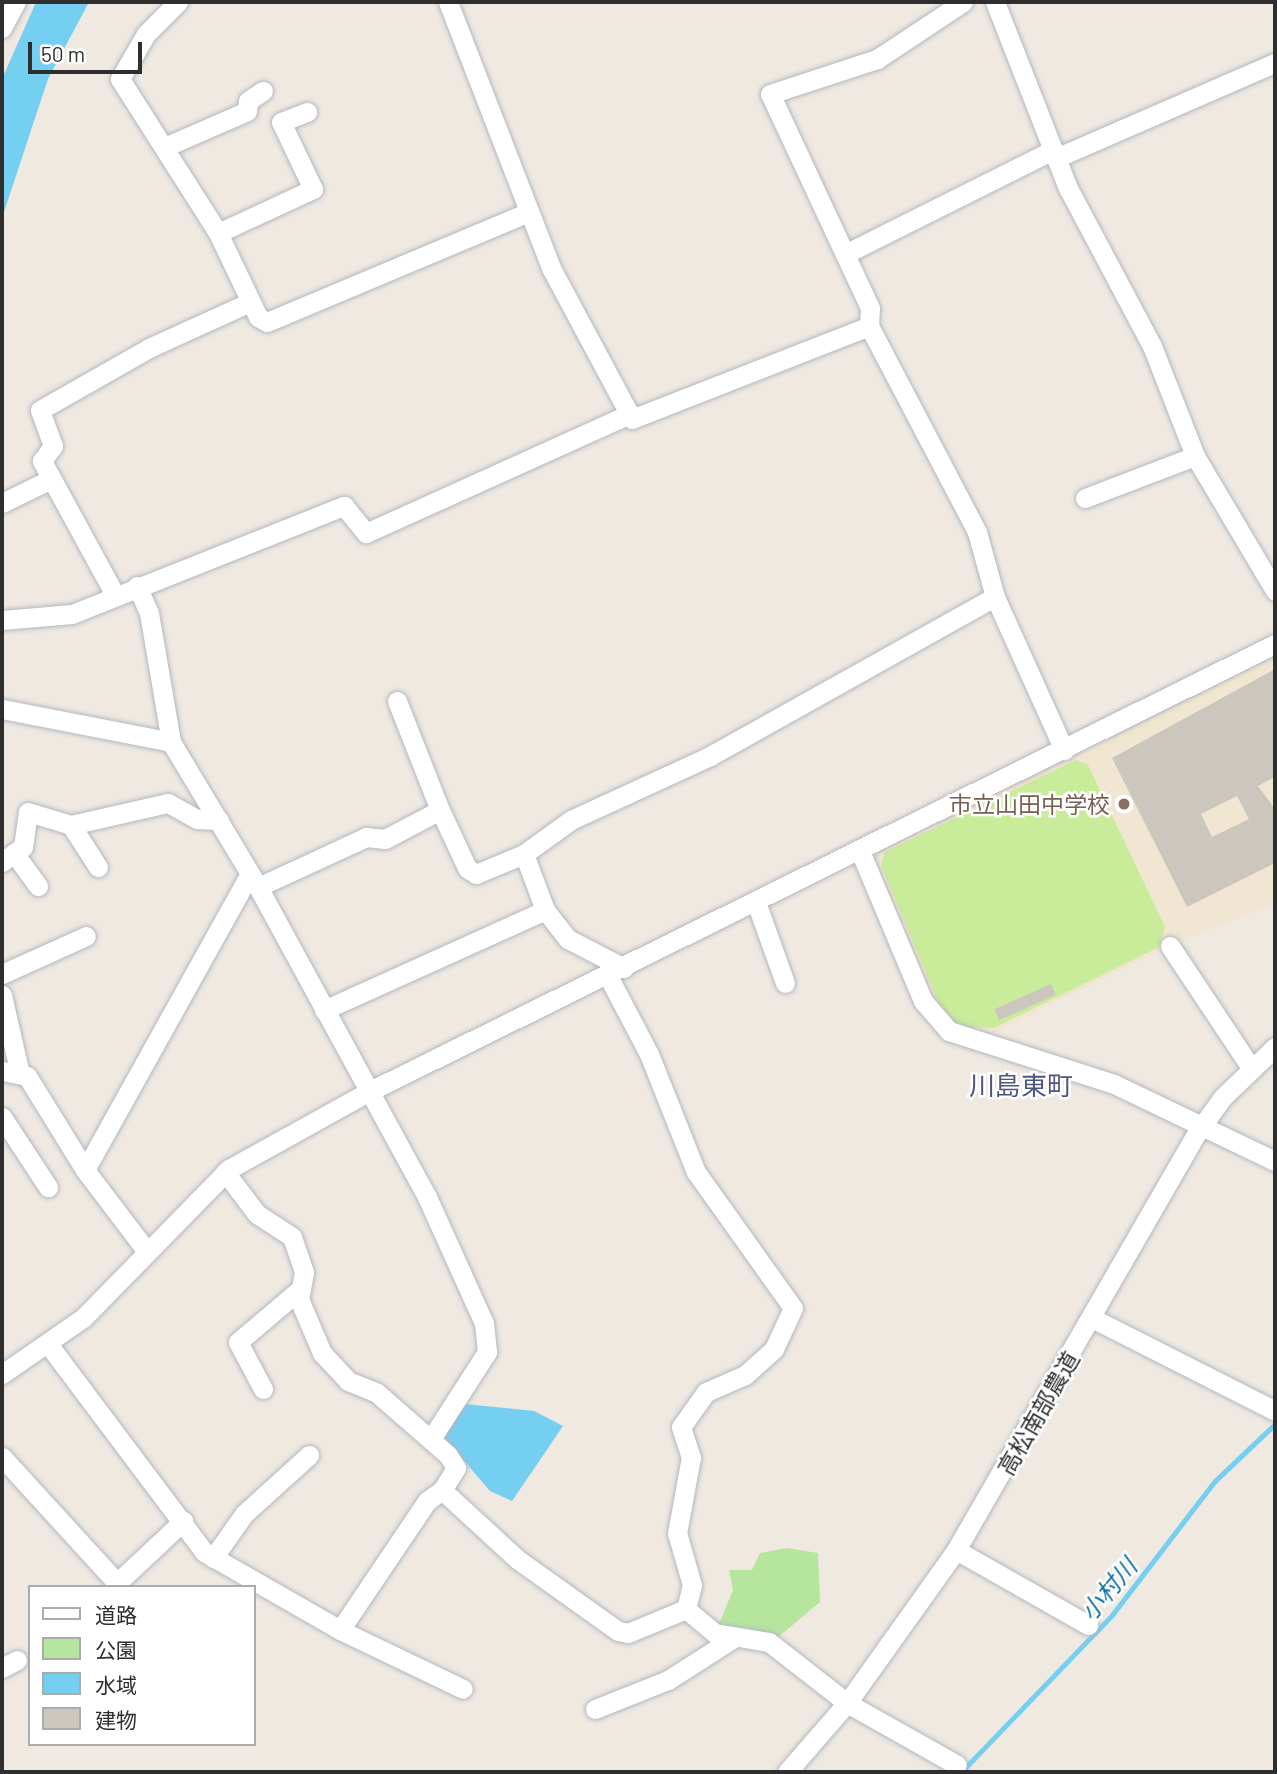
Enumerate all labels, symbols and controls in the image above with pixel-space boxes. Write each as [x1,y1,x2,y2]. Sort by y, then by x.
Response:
scale bar [32,28,145,72]
text: 50 m [41,41,85,66]
place label: 市立山田中学校 [949,790,1110,818]
marker: 市立山田中学校 [1116,796,1132,812]
district label: 川島東町 [969,1069,1073,1101]
street label: 高松南部農道 [992,1346,1084,1480]
water label: 小村川 [1074,1552,1142,1626]
legend [28,1585,256,1746]
text: 道路 [95,1602,137,1627]
text: 公園 [95,1637,137,1662]
text: 水域 [95,1672,137,1697]
text: 建物 [95,1707,137,1732]

